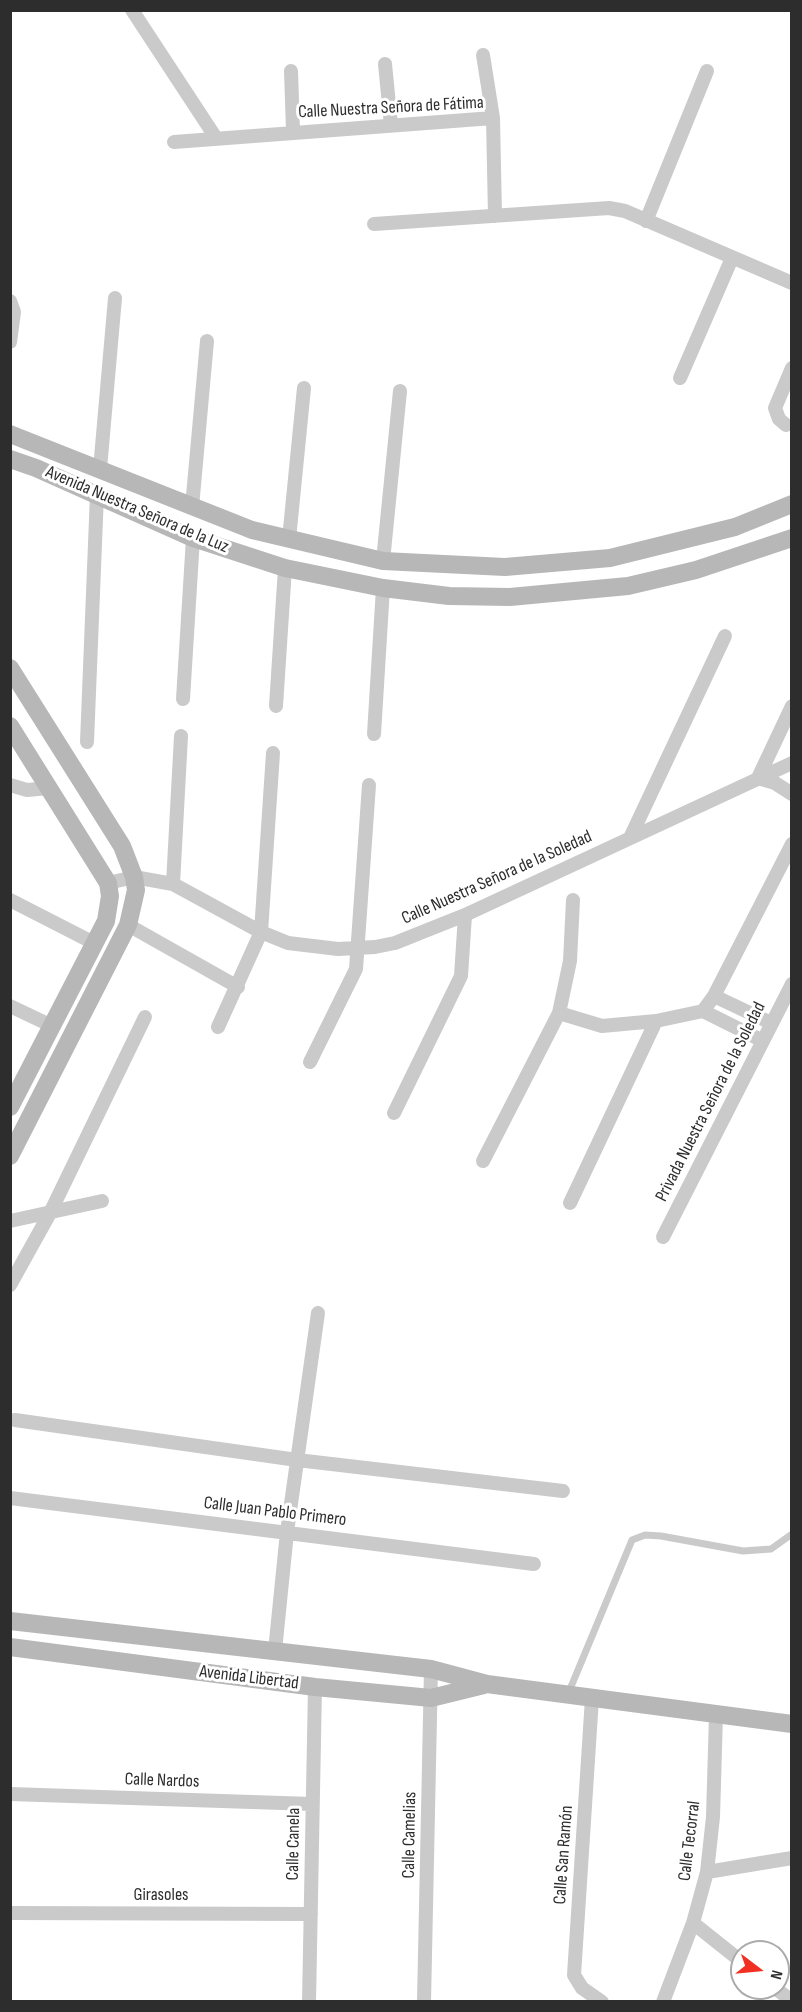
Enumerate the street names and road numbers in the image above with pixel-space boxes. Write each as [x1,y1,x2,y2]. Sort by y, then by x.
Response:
street label: Calle Nuestra Señora de Fátima [298,92,484,124]
street label: Avenida Nuestra Señora de la Luz [42,462,232,558]
street label: Calle Nuestra Señora de la Soledad [399,826,595,930]
street label: Privada Nuestra Señora de la Soledad [651,999,771,1205]
street label: Calle Juan Pablo Primero [202,1493,348,1531]
street label: Avenida Libertad [198,1661,300,1695]
street label: Calle Nardos [124,1769,200,1793]
street label: Calle Camelias [398,1791,422,1879]
street label: Calle Tecorral [674,1800,706,1882]
street label: Calle San Ramón [550,1805,578,1905]
street label: Calle Canela [283,1807,305,1881]
street label: Girasoles [133,1884,189,1906]

